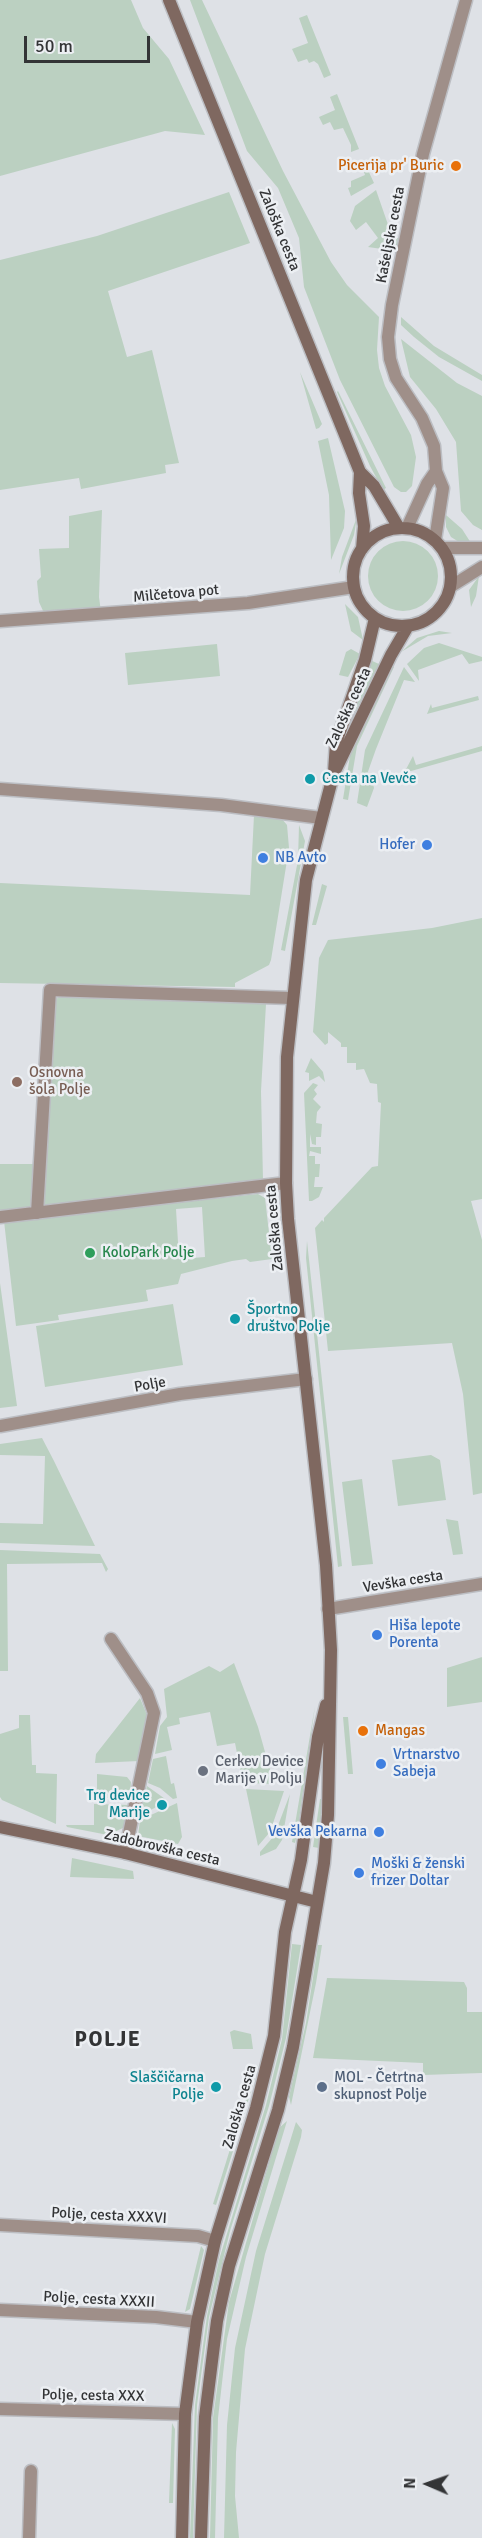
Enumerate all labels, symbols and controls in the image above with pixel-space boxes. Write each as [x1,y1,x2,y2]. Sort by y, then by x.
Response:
scale bar [27,24,153,62]
text: 50 m [35,35,73,57]
place label: Picerija pr' Buric [338,157,444,175]
marker: Picerija pr' Buric [449,159,463,173]
street label: Kašeljska cesta [373,185,409,285]
street label: Zaloška cesta [254,186,304,274]
street label: Milčetova pot [132,581,220,607]
street label: Zaloška cesta [323,665,375,751]
place label: Cesta na Vevče [322,770,417,788]
marker: Cesta na Vevče [303,772,317,786]
place label: Hofer [379,836,415,854]
marker: Hofer [420,838,434,852]
place label: NB Avto [275,849,326,867]
marker: NB Avto [256,851,270,865]
place label: Osnovna šola Polje [29,1064,91,1099]
marker: Osnovna šola Polje [10,1075,24,1089]
street label: Zaloška cesta [262,1184,288,1272]
place label: KoloPark Polje [102,1244,195,1262]
marker: KoloPark Polje [83,1246,97,1260]
place label: Športno društvo Polje [247,1301,330,1336]
marker: Športno društvo Polje [228,1312,242,1326]
street label: Polje [133,1373,167,1397]
street label: Vevška cesta [362,1567,444,1597]
place label: Hiša lepote Porenta [389,1617,461,1652]
marker: Hiša lepote Porenta [370,1628,384,1642]
place label: Mangas [375,1722,425,1740]
marker: Mangas [356,1724,370,1738]
place label: Vrtnarstvo Sabeja [393,1746,460,1781]
place label: Cerkev Device Marije v Polju [215,1753,304,1788]
marker: Vrtnarstvo Sabeja [374,1757,388,1771]
marker: Cerkev Device Marije v Polju [196,1764,210,1778]
place label: Trg device Marije [86,1787,150,1822]
marker: Trg device Marije [155,1798,169,1812]
place label: Vevška Pekarna [268,1823,367,1841]
marker: Vevška Pekarna [372,1825,386,1839]
street label: Zadobrovška cesta [102,1826,222,1870]
place label: Moški & ženski frizer Doltar [371,1855,465,1890]
marker: Moški & ženski frizer Doltar [352,1866,366,1880]
district label: POLJE [75,2027,141,2053]
street label: Zaloška cesta [219,2063,261,2151]
place label: Slaščičarna Polje [130,2069,204,2104]
place label: MOL - Četrtna skupnost Polje [334,2069,427,2104]
marker: Slaščičarna Polje [209,2080,223,2094]
marker: MOL - Četrtna skupnost Polje [315,2080,329,2094]
street label: Polje, cesta XXXVI [51,2204,167,2228]
street label: Polje, cesta XXXII [43,2288,155,2312]
street label: Polje, cesta XXX [41,2386,145,2406]
north arrow [398,2454,458,2514]
text: N [400,2477,420,2489]

